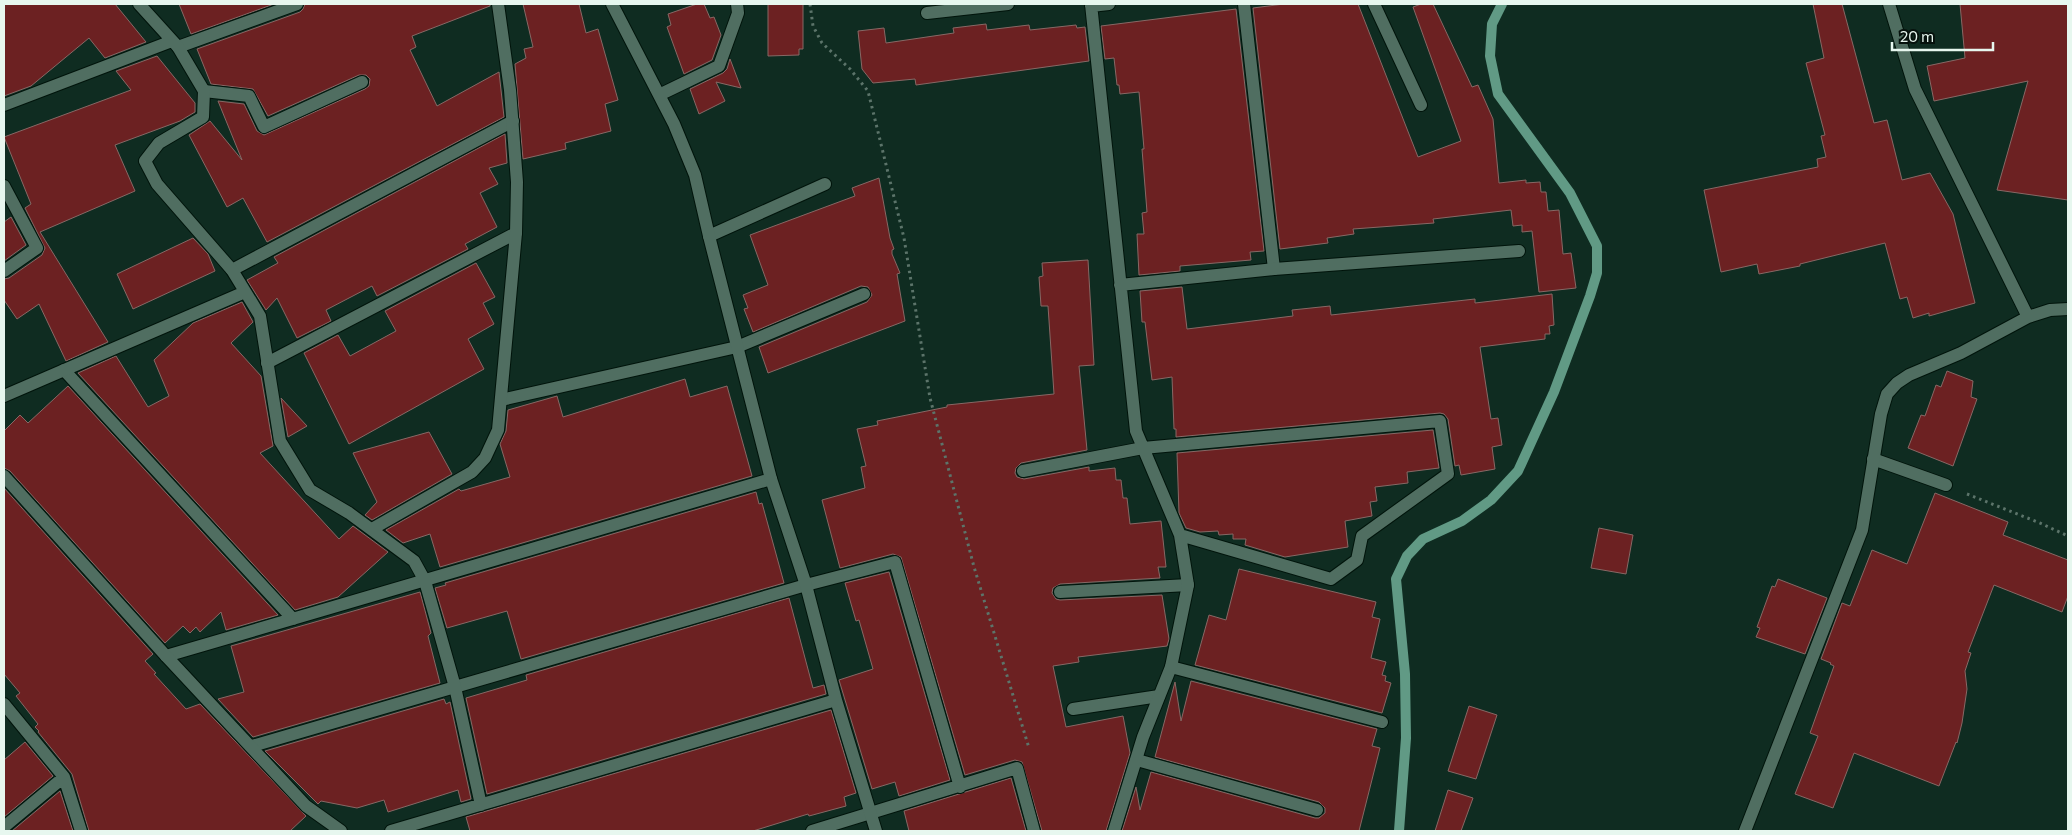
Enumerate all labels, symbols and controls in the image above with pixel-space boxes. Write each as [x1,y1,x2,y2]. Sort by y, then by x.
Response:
scale bar [1892,20,1993,52]
text: 20 m [1900,27,1934,45]

